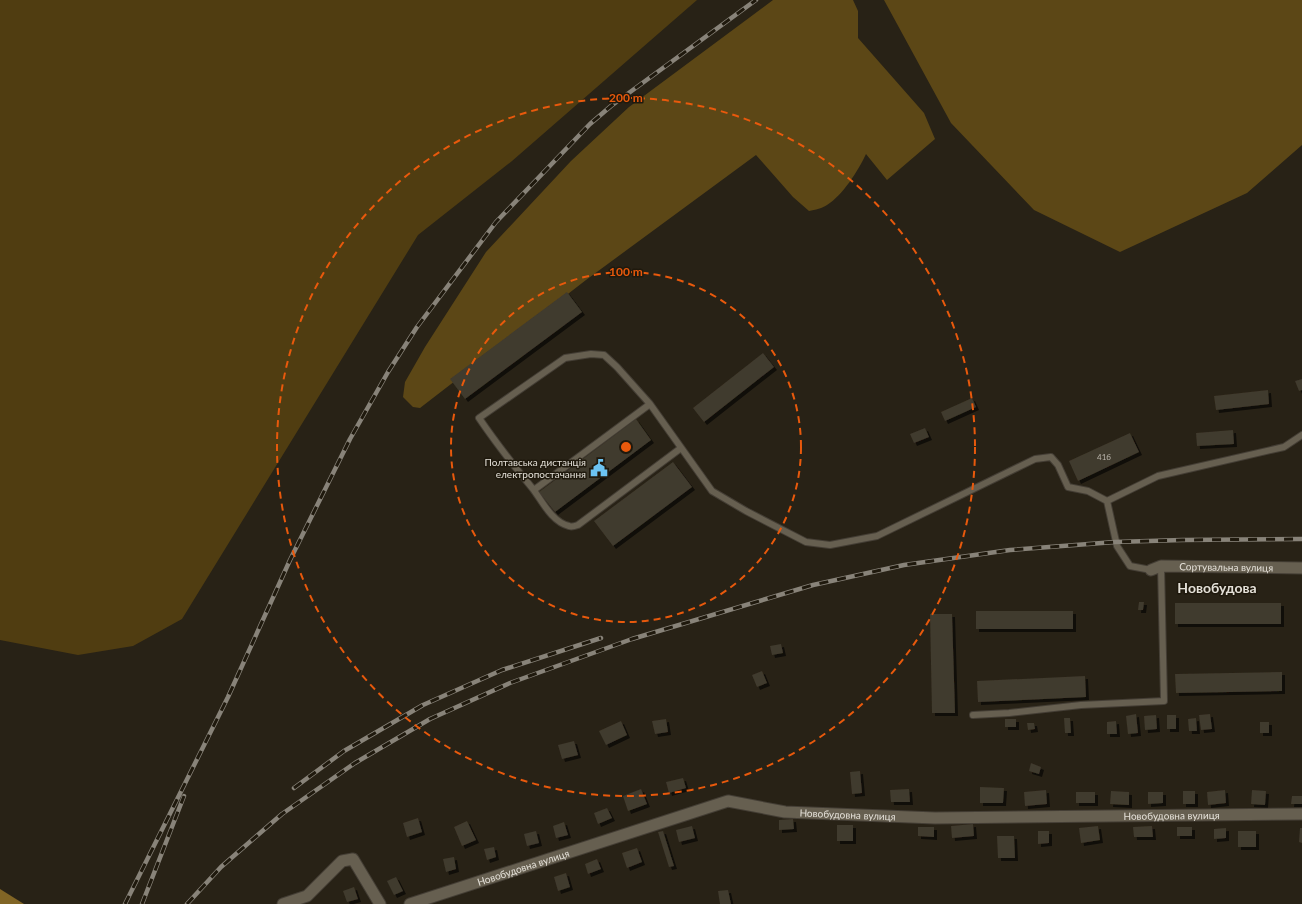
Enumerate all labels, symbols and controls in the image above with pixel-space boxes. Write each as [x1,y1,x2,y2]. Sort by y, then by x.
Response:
text: 200 m [609,90,643,105]
text: 100 m [609,264,643,279]
centre of rings [619,440,633,454]
house number: 41б [1097,452,1111,462]
place label: Полтавська дистанція електропостачання [485,456,586,480]
public building icon: Полтавська дистанція електропостачання [589,458,609,478]
street label: Сортувальна вулиця [1179,560,1273,574]
district label: Новобудова [1177,579,1257,596]
street label: Новобудовна вулиця [799,807,896,822]
street label: Новобудовна вулиця [1123,809,1220,822]
street label: Новобудовна вулиця [476,847,571,888]

